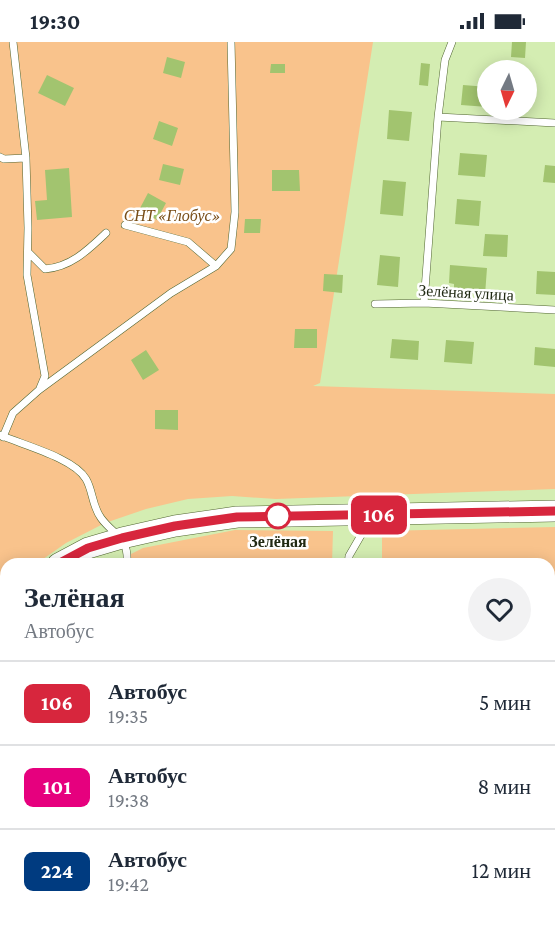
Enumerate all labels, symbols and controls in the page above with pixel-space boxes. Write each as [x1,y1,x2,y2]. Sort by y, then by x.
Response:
text: 19:30 [30,9,80,34]
north arrow [477,60,537,120]
map controls [477,60,537,120]
park label: СНТ «Глобус» [124,207,220,225]
street label: Зелёная улица [418,282,514,304]
line badge: 106 [344,496,413,534]
marker: Зелёная [265,503,291,529]
text: 106 [363,503,395,527]
place label: Зелёная [249,533,307,550]
button: heart [468,578,531,641]
text: Зелёная [24,582,125,613]
text: Автобус [24,620,94,642]
text: Автобус [108,679,187,704]
text: 5 мин [479,690,531,715]
text: 106 [41,691,73,715]
text: 19:35 [108,705,148,727]
text: Автобус [108,763,187,788]
text: 8 мин [478,774,531,799]
text: 101 [43,775,71,799]
text: 19:38 [108,789,150,811]
text: Автобус [108,847,187,872]
text: 12 мин [472,858,531,883]
text: 224 [41,859,73,883]
text: 19:42 [108,873,149,895]

